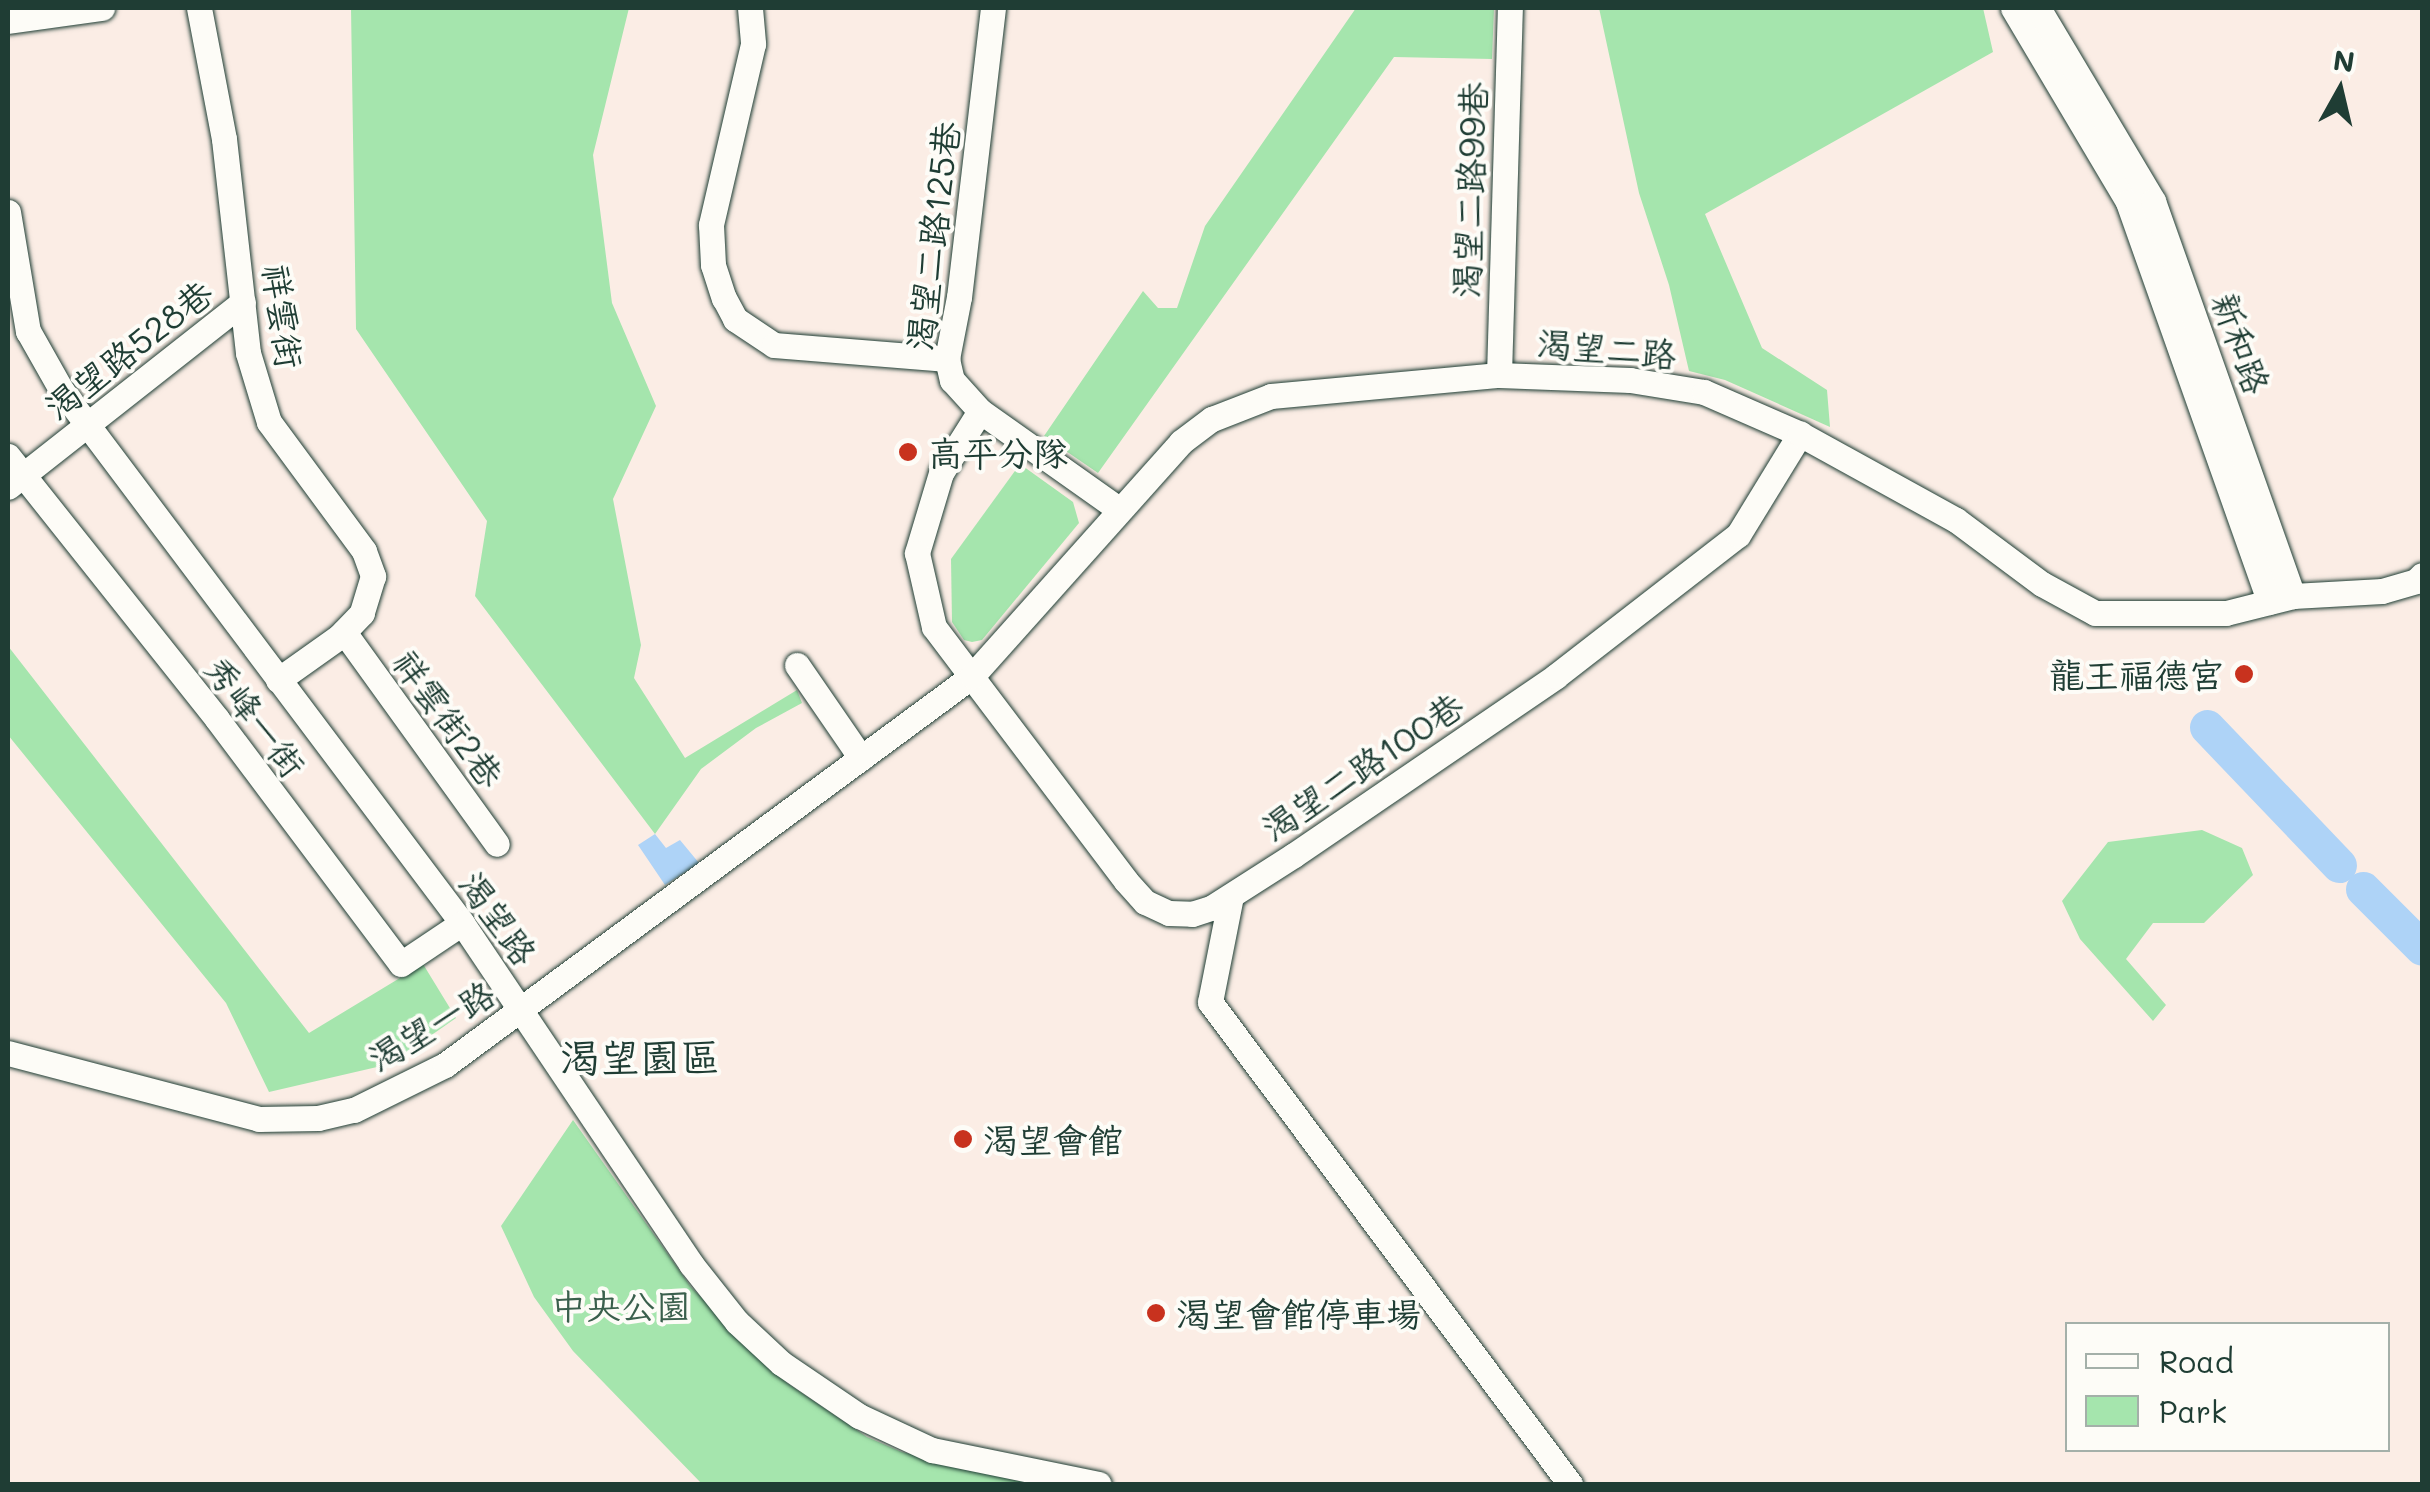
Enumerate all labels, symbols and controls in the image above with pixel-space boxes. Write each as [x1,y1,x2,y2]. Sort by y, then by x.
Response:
north arrow [2290,40,2390,140]
text: N [2331,41,2357,80]
street label: 渴望二路99巷 [1444,81,1494,299]
street label: 渴望二路125巷 [897,119,967,353]
street label: 祥雲街 [256,261,312,371]
street label: 渴望路528巷 [36,271,220,427]
street label: 新和路 [2204,286,2280,400]
street label: 渴望二路 [1535,321,1679,375]
place label: 高平分隊 [928,431,1068,473]
marker: 高平分隊 [897,441,919,463]
street label: 祥雲街2巷 [385,641,513,795]
street label: 秀峰一街 [197,647,315,785]
place label: 龍王福德宮 [2049,653,2224,695]
marker: 龍王福德宮 [2233,663,2255,685]
street label: 渴望二路100巷 [1253,683,1471,849]
street label: 渴望路 [451,863,547,973]
street label: 渴望一路 [360,971,502,1079]
district label: 渴望園區 [560,1032,720,1080]
place label: 渴望會館 [983,1118,1123,1160]
marker: 渴望會館 [952,1128,974,1150]
park label: 中央公園 [551,1284,691,1326]
place label: 渴望會館停車場 [1176,1292,1421,1334]
marker: 渴望會館停車場 [1145,1302,1167,1324]
legend [2065,1322,2390,1452]
text: Road [2159,1341,2234,1381]
text: Park [2159,1391,2227,1431]

